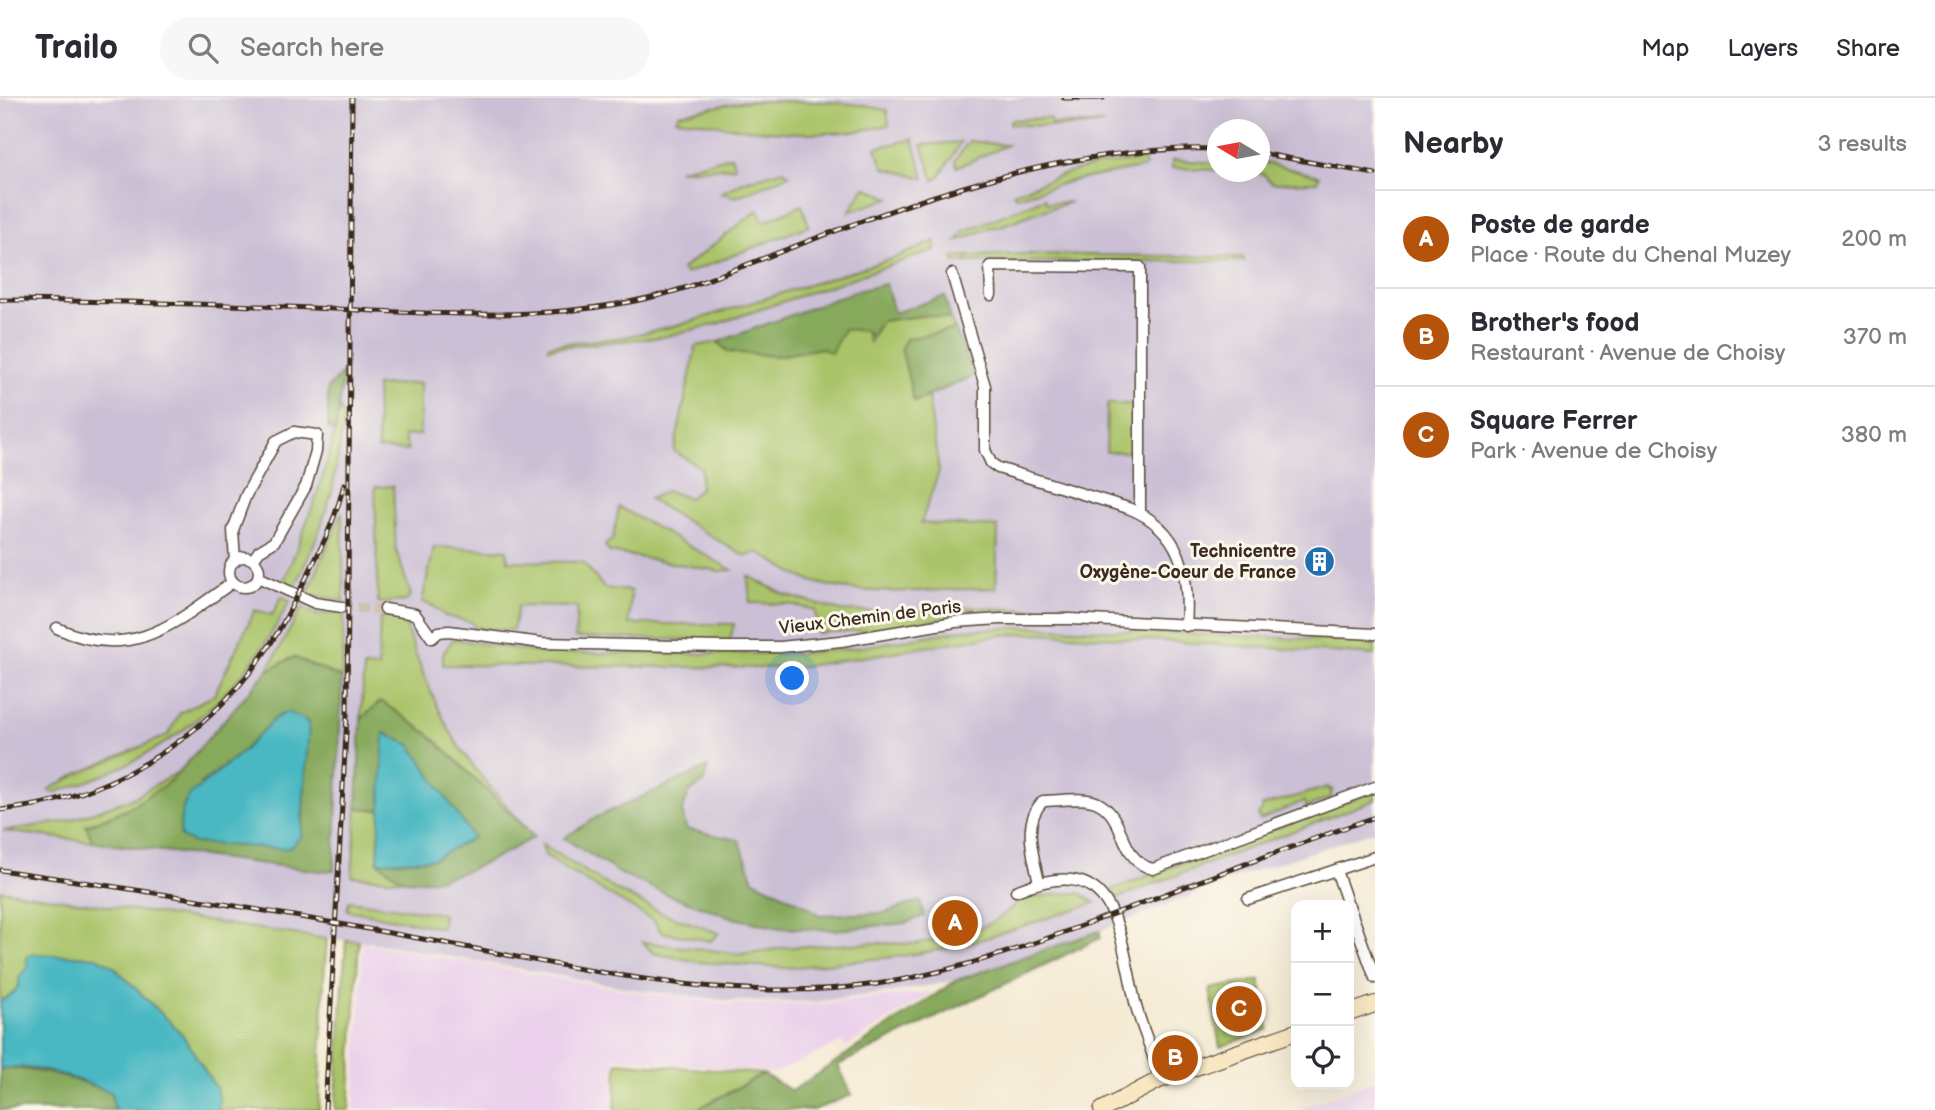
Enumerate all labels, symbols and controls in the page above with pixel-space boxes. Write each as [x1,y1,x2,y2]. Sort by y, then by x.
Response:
search box [160,17,650,80]
text: Trailo [35,28,118,68]
icon: search [184,29,222,67]
text: Search here [240,33,384,64]
text: Map [1641,34,1689,63]
text: Layers [1727,34,1798,63]
text: Share [1836,34,1900,63]
north arrow [1207,119,1270,182]
text: Nearby [1403,126,1503,162]
text: 3 results [1818,130,1907,158]
text: Poste de garde [1470,210,1650,241]
text: A [1419,225,1433,253]
text: 200 m [1841,225,1907,253]
text: Place · Route du Chenal Muzey [1470,241,1791,269]
text: Brother's food [1470,308,1640,339]
text: B [1418,323,1434,351]
text: 370 m [1843,323,1907,351]
text: Restaurant · Avenue de Choisy [1470,339,1785,367]
text: Square Ferrer [1470,406,1637,437]
text: C [1418,421,1434,449]
text: 380 m [1841,421,1907,449]
text: Park · Avenue de Choisy [1470,437,1717,465]
place label: Technicentre Oxygène-Coeur de France [1080,541,1296,583]
building icon: Technicentre Oxygène-Coeur de France [1302,544,1336,578]
street label: Vieux Chemin de Paris [778,596,962,639]
your location [775,661,809,695]
pin: A [932,897,978,949]
map controls [1291,900,1354,1089]
button: + [1291,900,1354,963]
button: − [1291,963,1354,1026]
pin: C [1216,983,1262,1035]
button: locate [1291,1026,1354,1089]
pin: B [1152,1032,1198,1084]

